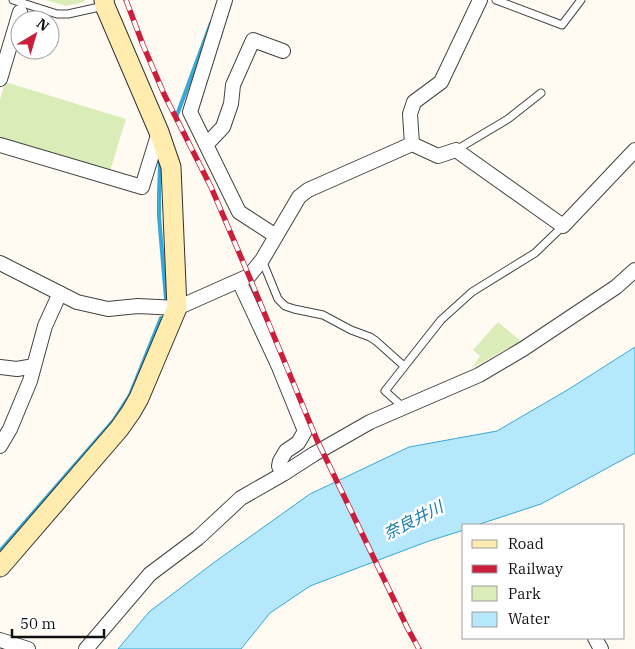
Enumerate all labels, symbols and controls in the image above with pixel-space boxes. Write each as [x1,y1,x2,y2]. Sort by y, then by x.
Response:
north arrow [10,10,60,60]
text: N [33,14,53,35]
water label: 奈良井川 [380,496,448,543]
legend [462,524,625,639]
text: Road [508,534,544,553]
text: Railway [508,559,563,578]
text: Park [508,584,541,603]
scale bar [12,606,105,638]
text: Water [508,609,550,628]
text: 50 m [20,614,56,633]

